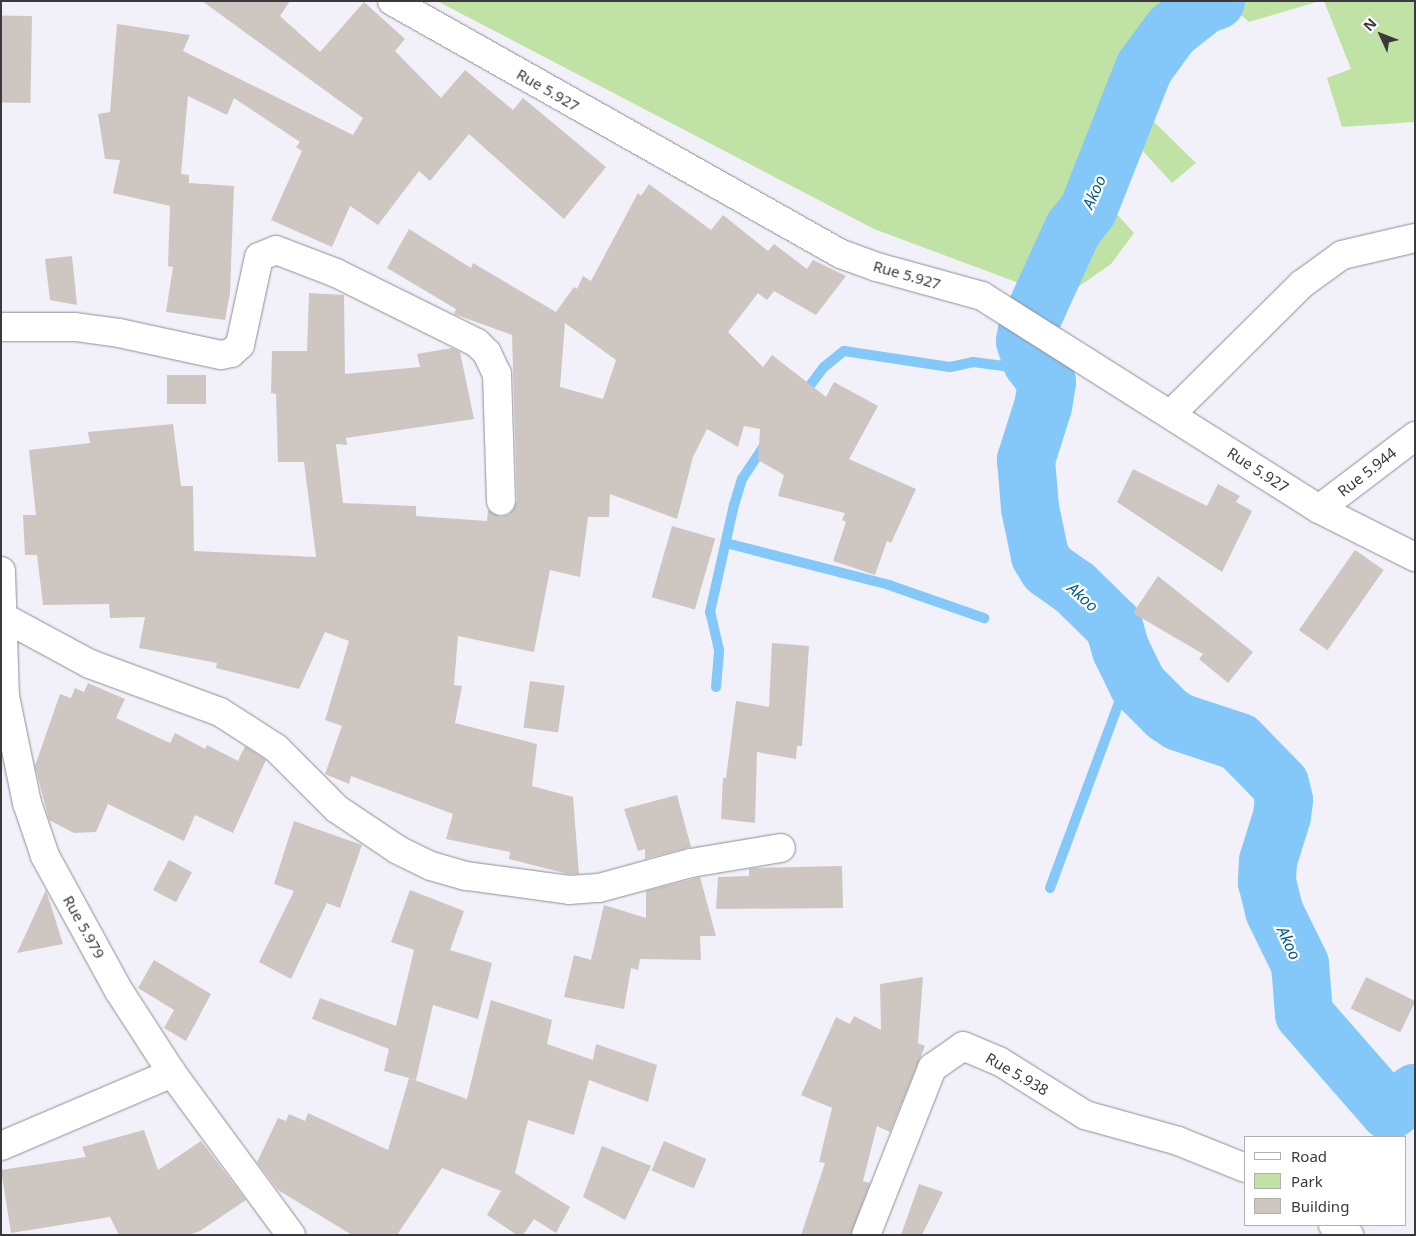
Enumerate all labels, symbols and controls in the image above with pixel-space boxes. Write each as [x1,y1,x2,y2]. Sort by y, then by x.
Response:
north arrow [1356,10,1406,60]
text: N [1359,14,1380,35]
street label: Rue 5.927 [513,65,583,115]
water label: Akoo [1078,172,1110,212]
street label: Rue 5.927 [871,257,943,293]
street label: Rue 5.927 [1224,444,1292,496]
street label: Rue 5.944 [1334,444,1400,500]
water label: Akoo [1064,578,1102,616]
street label: Rue 5.979 [59,892,109,962]
water label: Akoo [1273,923,1305,963]
street label: Rue 5.938 [982,1049,1052,1099]
legend [1244,1136,1406,1226]
text: Road [1291,1146,1327,1166]
text: Park [1291,1171,1323,1191]
text: Building [1291,1196,1349,1216]

